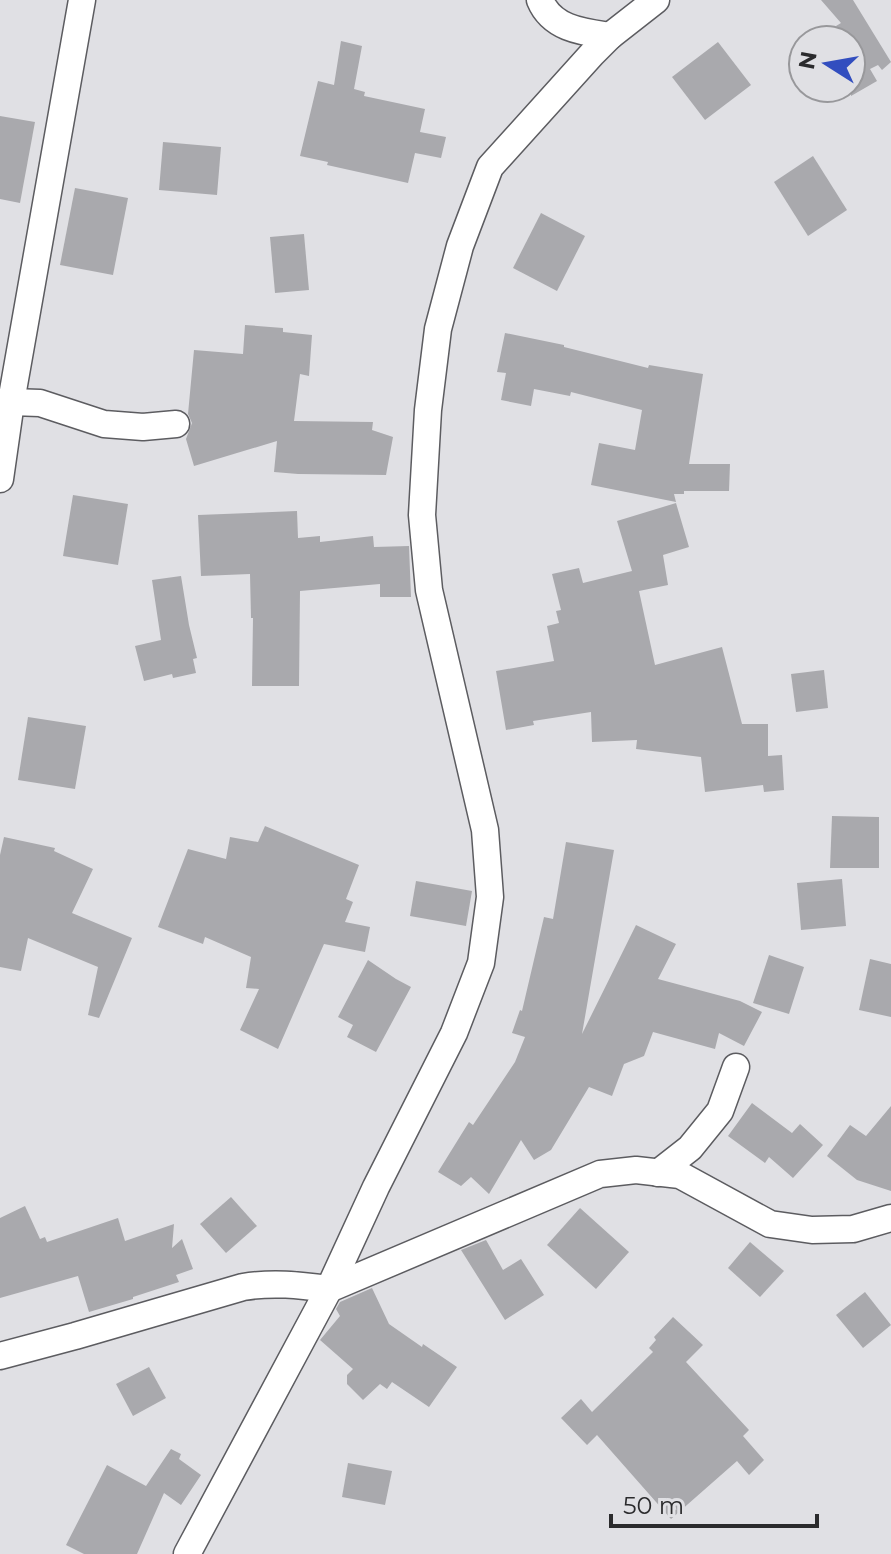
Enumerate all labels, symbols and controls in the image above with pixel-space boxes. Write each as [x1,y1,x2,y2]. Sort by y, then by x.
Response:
north arrow [787,24,867,104]
text: N [793,49,823,72]
scale bar [611,1478,817,1528]
text: 50 m [623,1491,684,1520]

